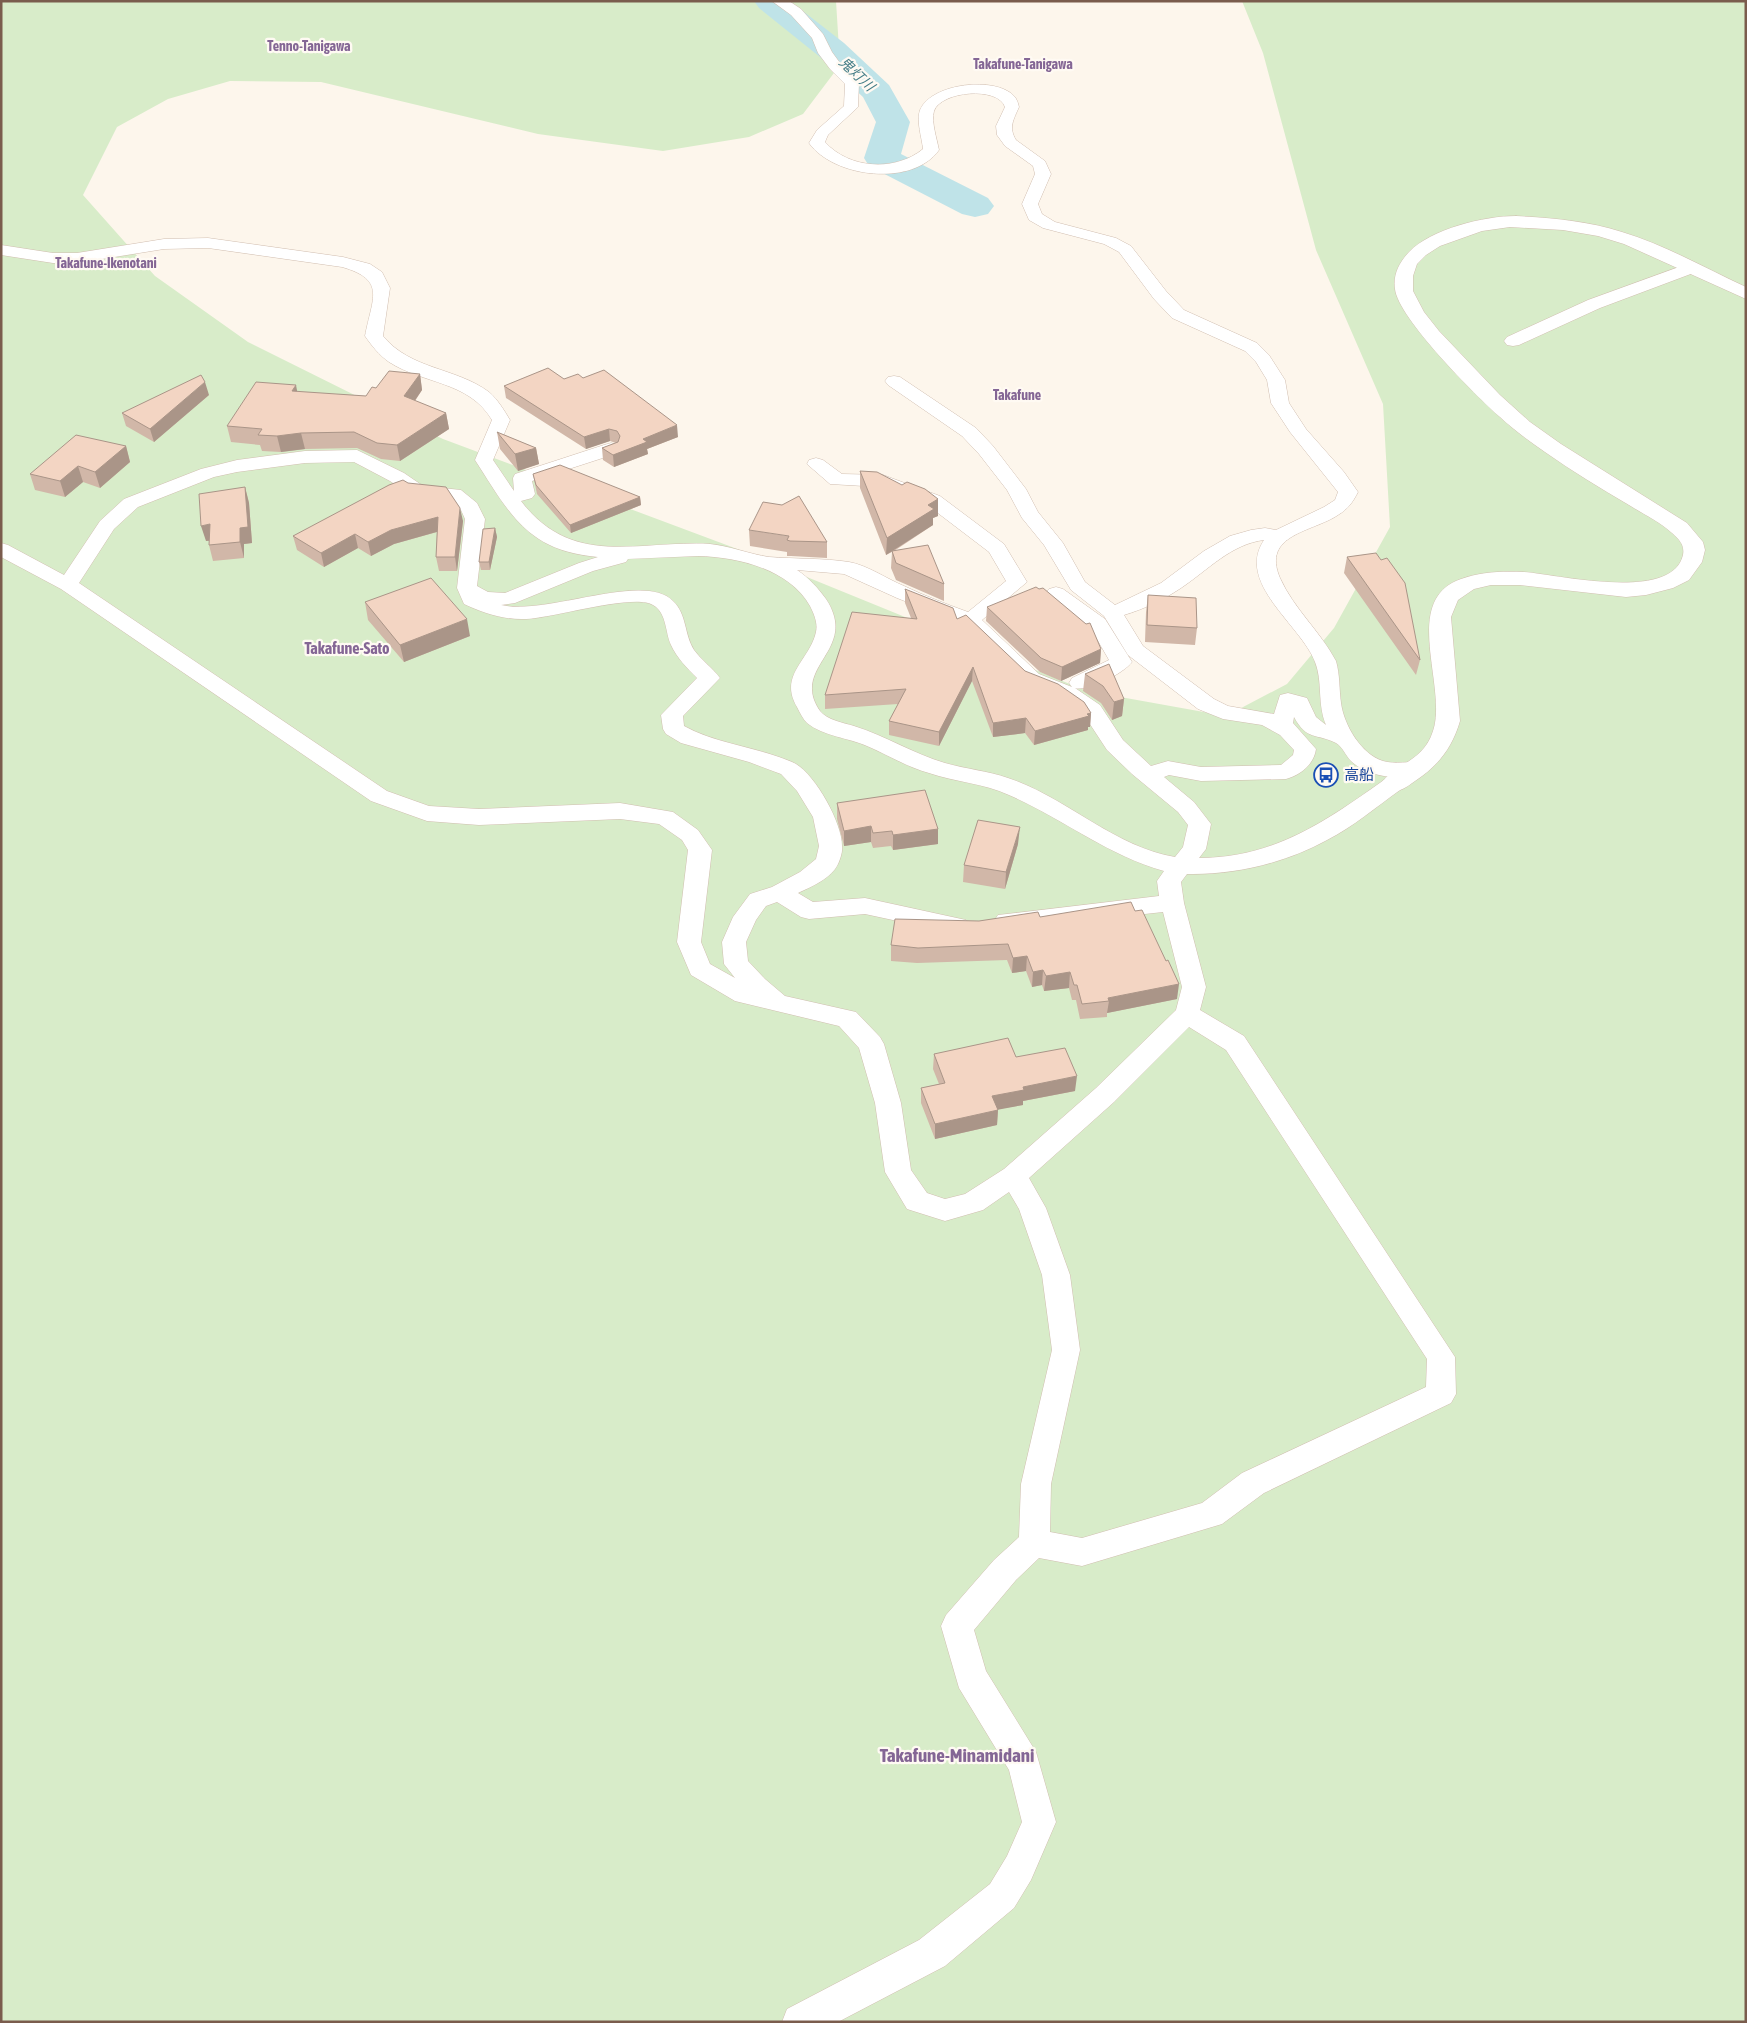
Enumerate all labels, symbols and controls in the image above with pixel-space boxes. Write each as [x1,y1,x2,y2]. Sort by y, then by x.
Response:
district label: Tenno-Tanigawa [267,38,351,54]
water label: 鬼灯川 [836,54,879,96]
district label: Takafune-Tanigawa [973,56,1073,72]
district label: Takafune-Ikenotani [55,255,157,271]
district label: Takafune [993,387,1041,403]
district label: Takafune-Sato [304,639,390,657]
bus stop icon: 高船 [1313,762,1339,788]
place label: 高船 [1344,766,1374,783]
district label: Takafune-Minamidani [880,1744,1034,1766]

